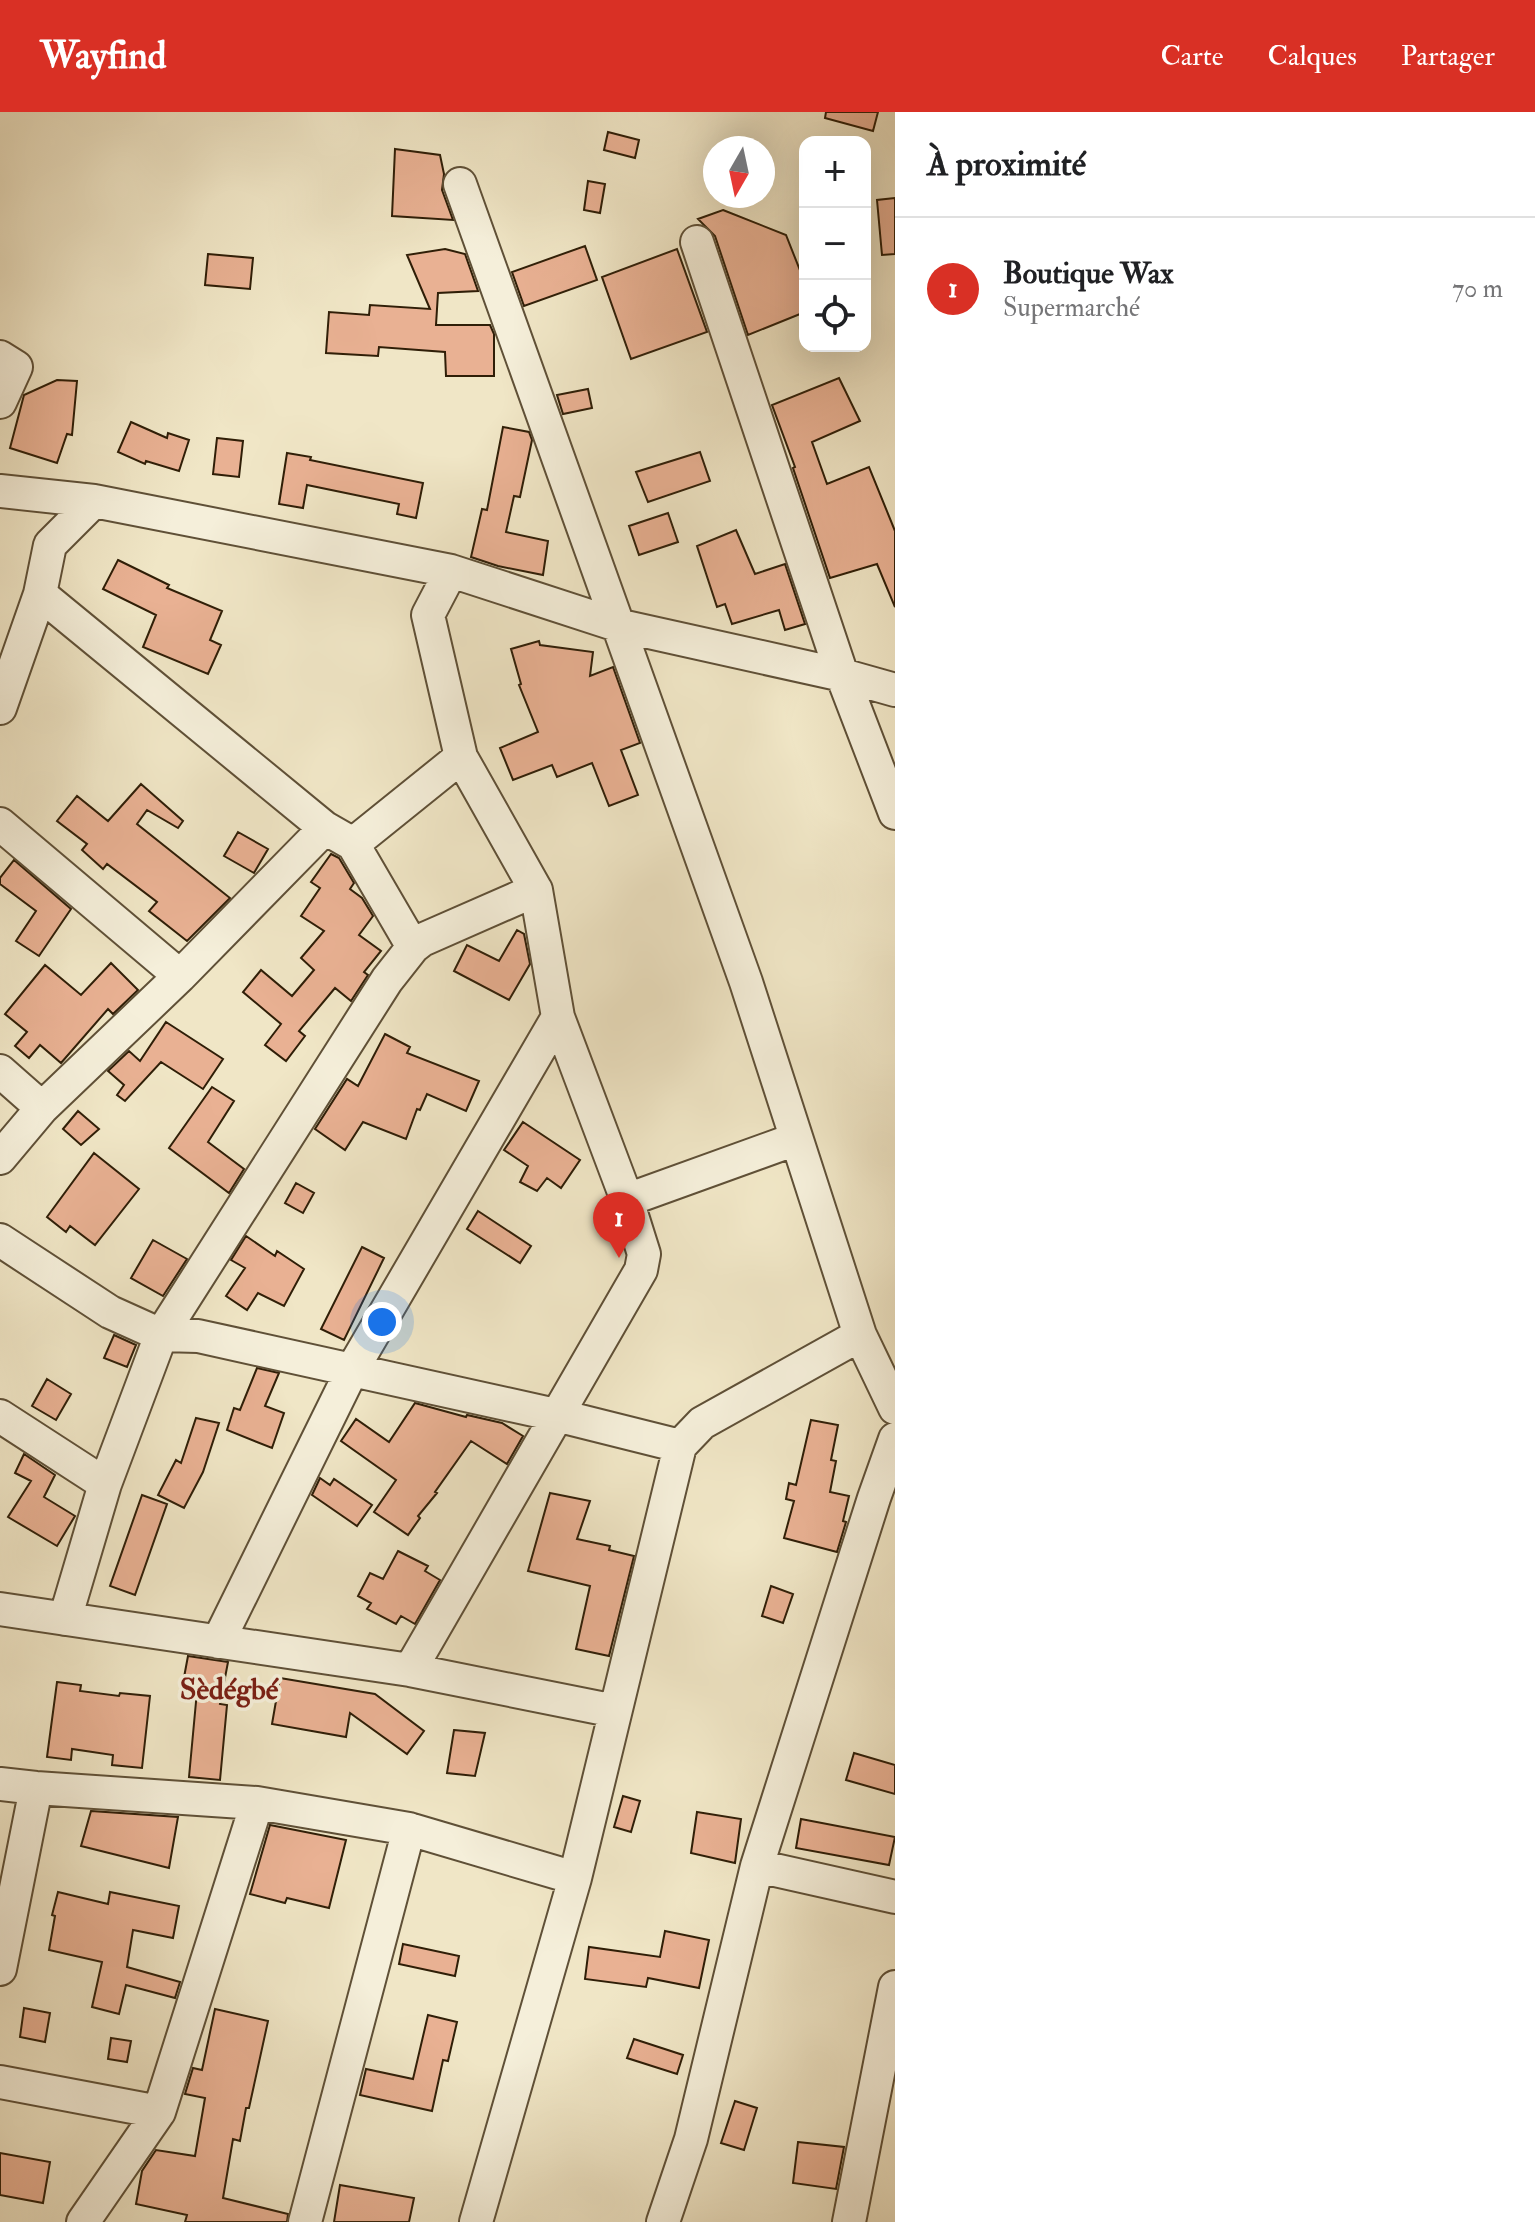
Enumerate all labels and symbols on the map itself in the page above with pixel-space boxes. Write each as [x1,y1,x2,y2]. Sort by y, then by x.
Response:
north arrow [703,136,775,208]
pin: 1 [593,1192,645,1258]
your location [362,1302,402,1342]
district label: Sèdégbé [180,1671,280,1708]

